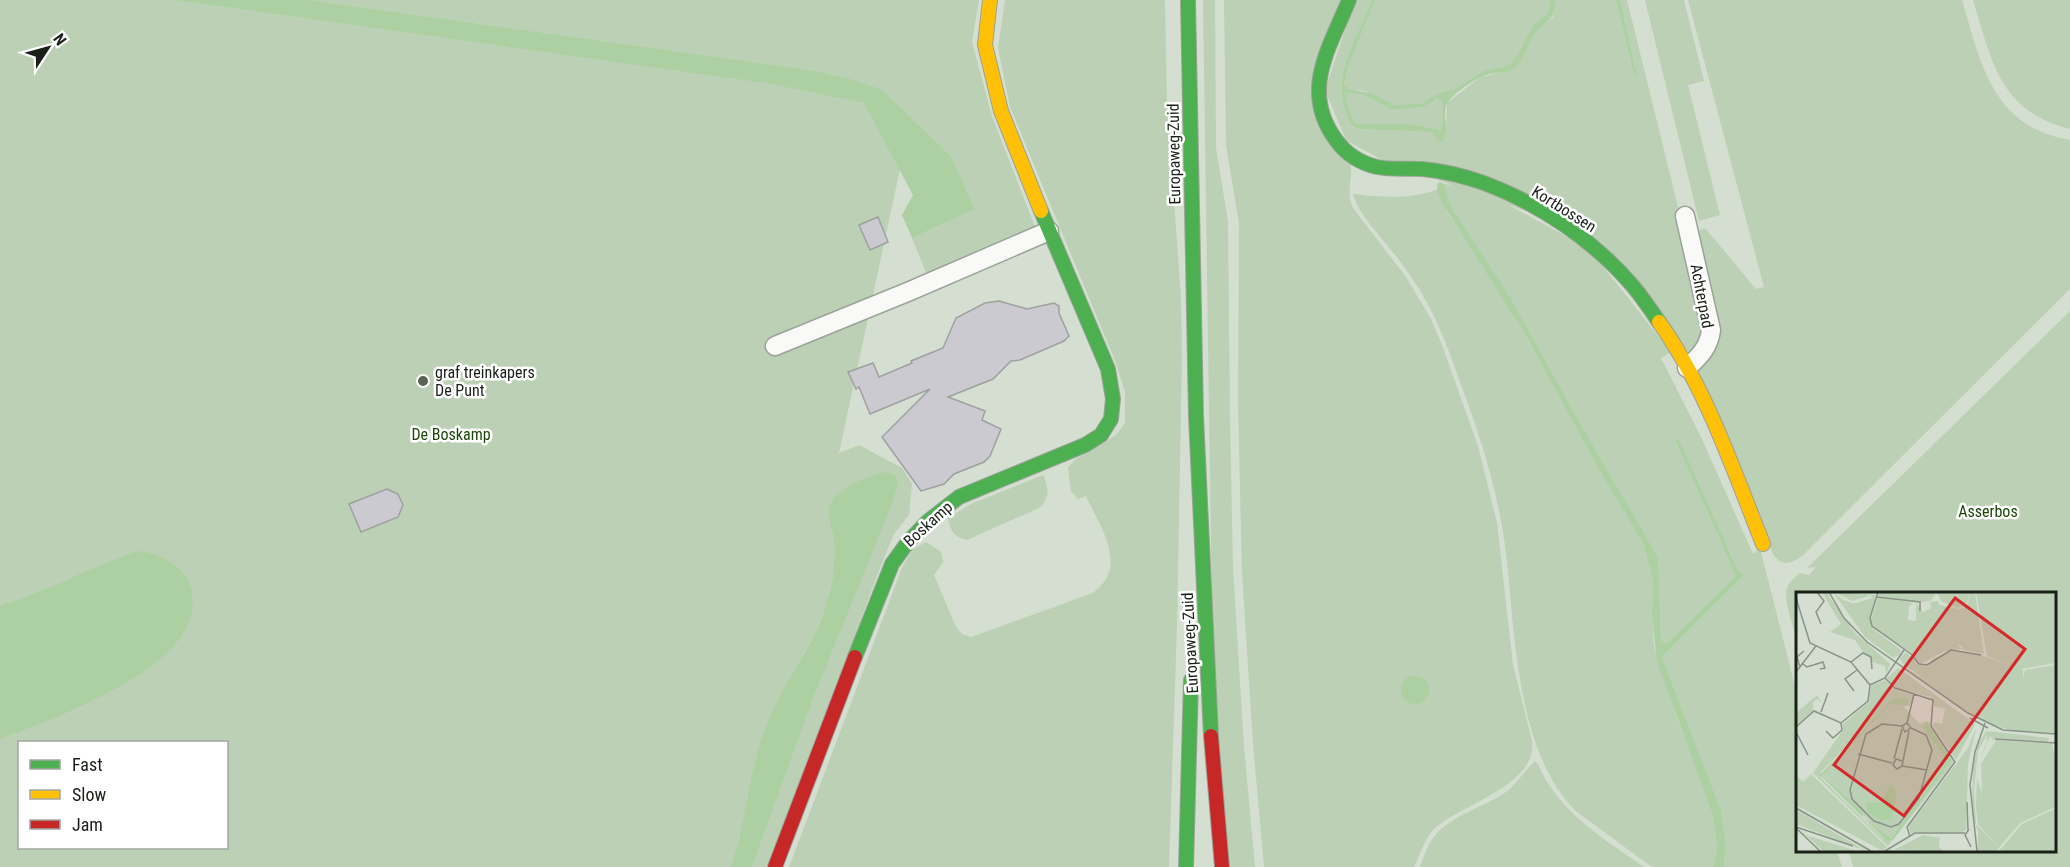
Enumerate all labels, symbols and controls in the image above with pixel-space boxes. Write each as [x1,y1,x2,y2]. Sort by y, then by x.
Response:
north arrow [18,18,78,78]
text: N [49,30,70,49]
street label: Europaweg-Zuid [1164,103,1184,205]
street label: Kortbossen [1528,182,1600,236]
street label: Achterpad [1686,262,1718,330]
place label: graf treinkapers De Punt [435,363,535,400]
marker: graf treinkapers De Punt [416,374,430,388]
park label: De Boskamp [411,425,491,444]
street label: Boskamp [900,497,956,551]
park label: Asserbos [1958,502,2018,521]
street label: Europaweg-Zuid [1178,592,1202,694]
inset map [1796,592,2055,852]
legend [18,741,228,849]
text: Fast [72,754,103,775]
text: Slow [72,784,107,805]
text: Jam [72,814,103,835]

